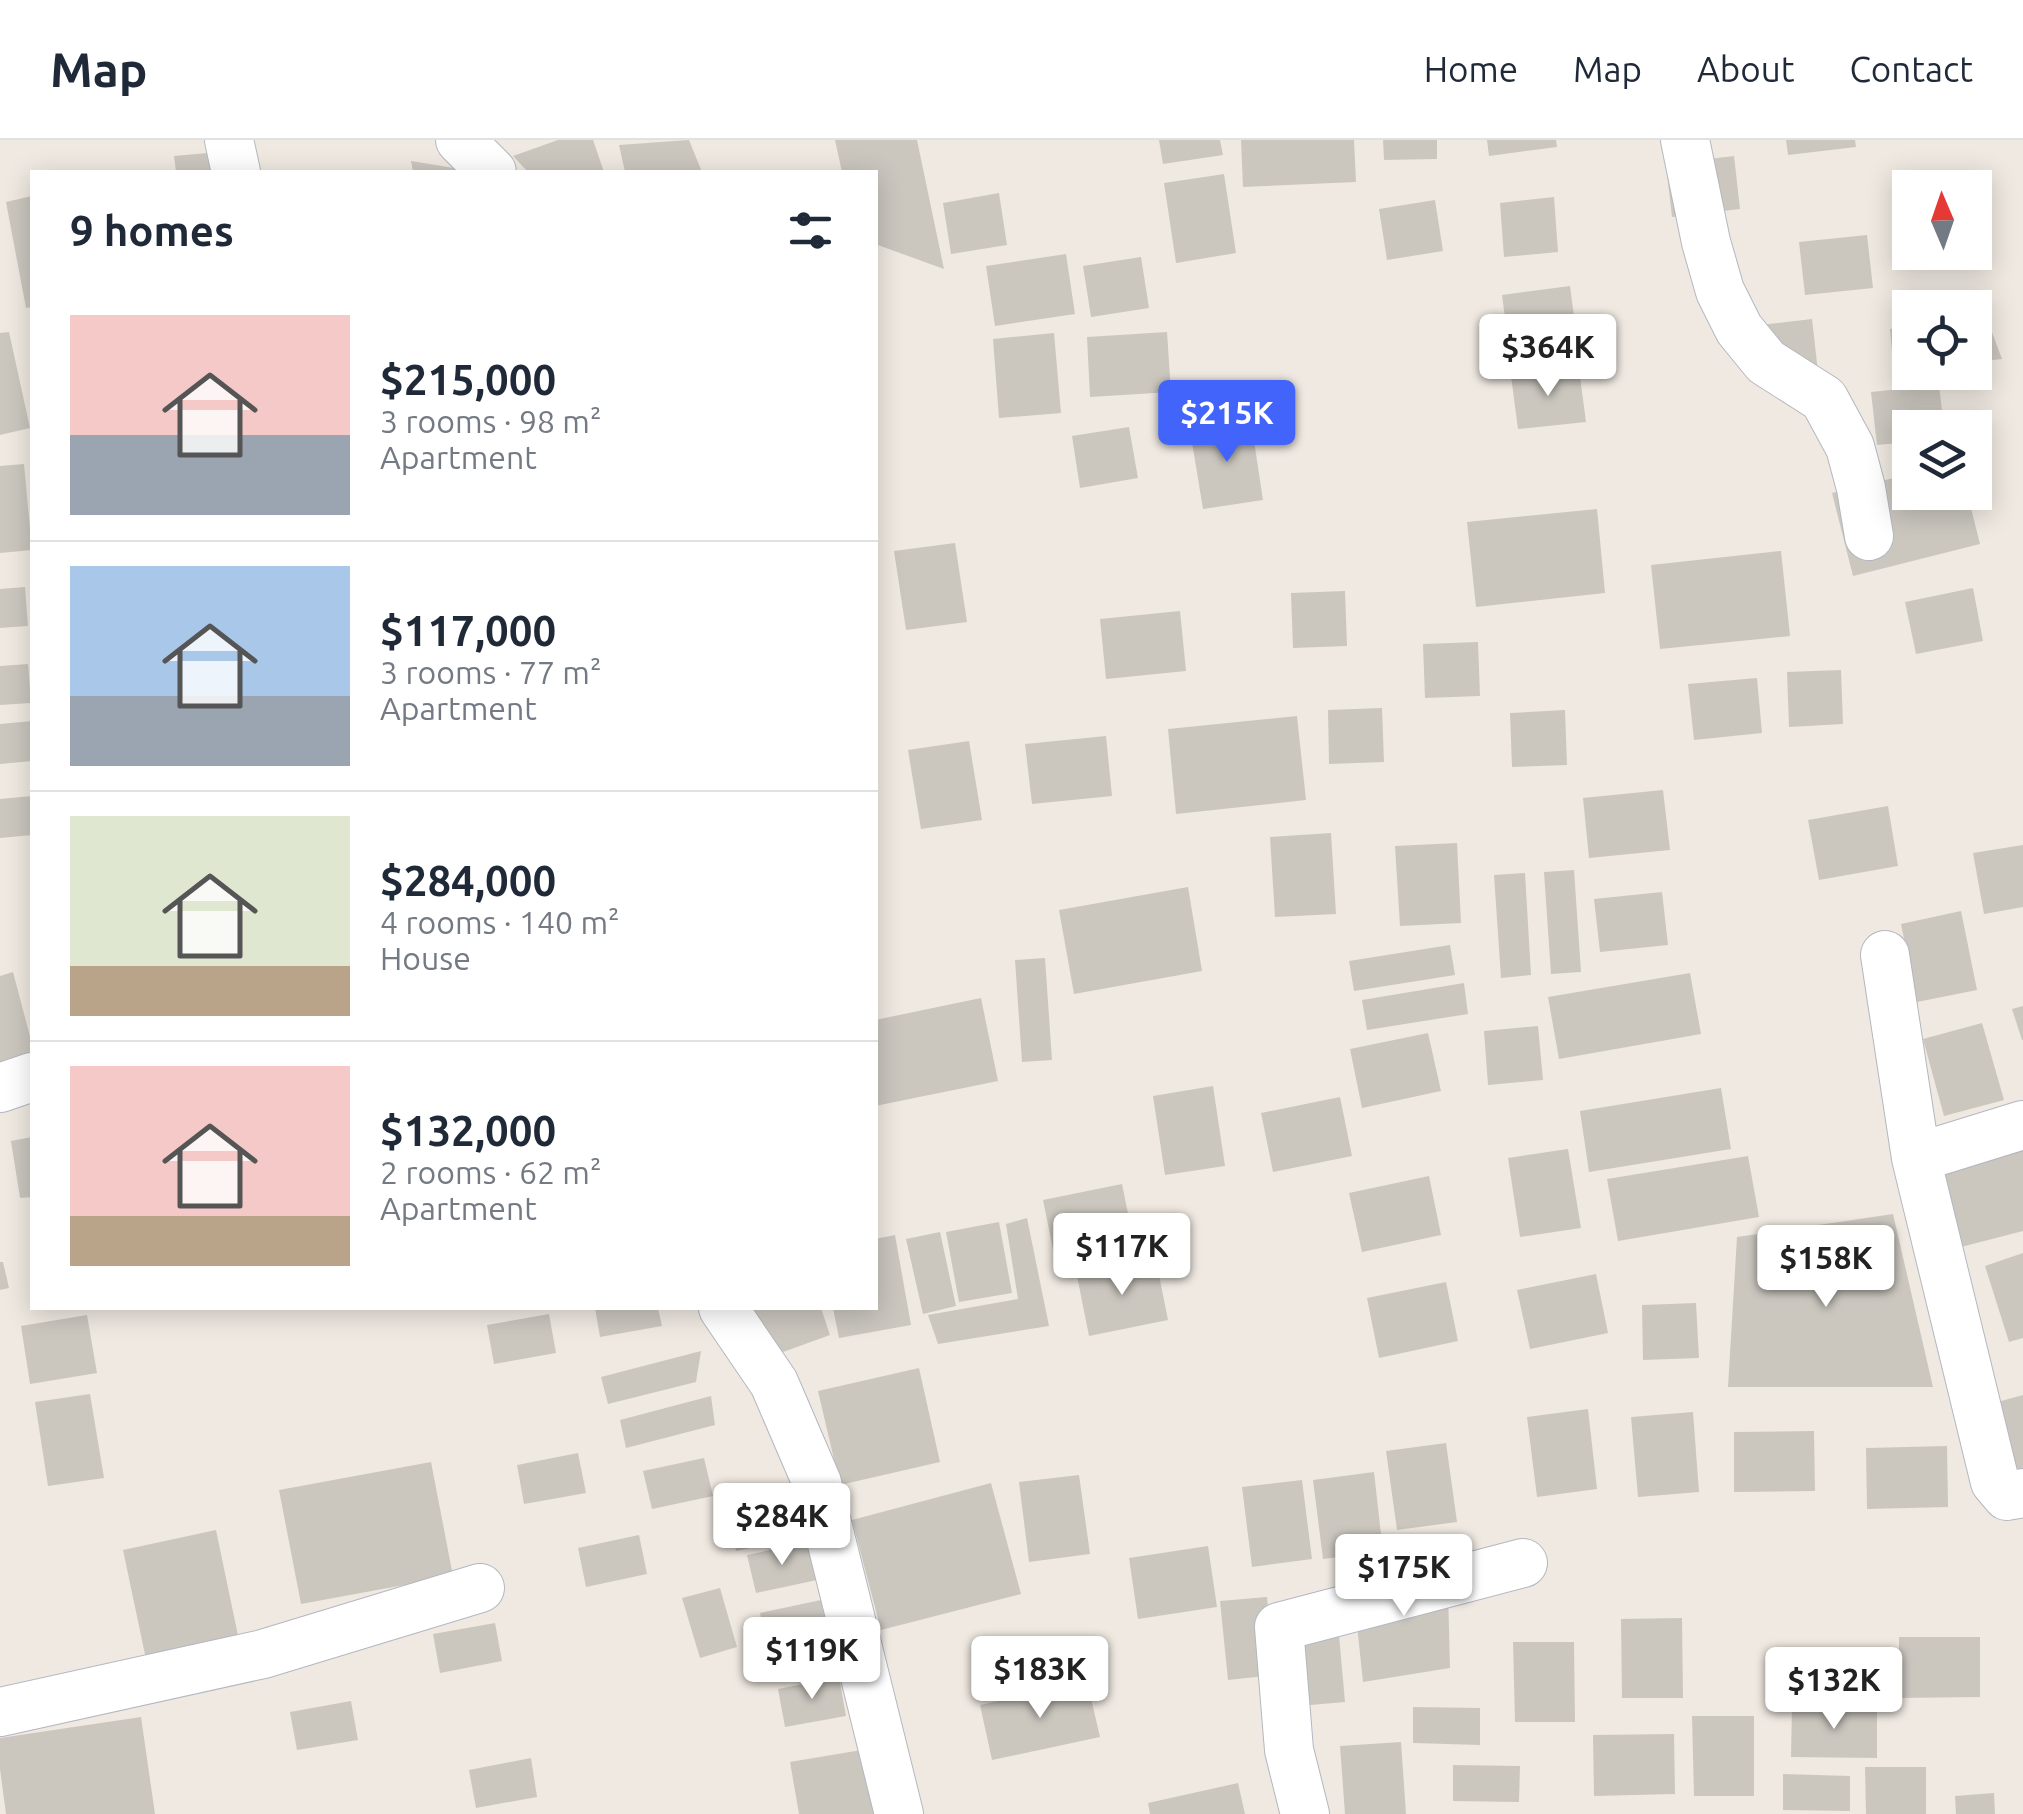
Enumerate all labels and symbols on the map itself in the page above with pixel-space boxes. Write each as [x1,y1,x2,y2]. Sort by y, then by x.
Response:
north arrow [1892,170,1992,270]
pin: $364K [1478,314,1618,399]
pin: $215K [1157,380,1297,465]
pin: $117K [1052,1213,1192,1298]
pin: $158K [1756,1225,1896,1310]
pin: $284K [712,1483,852,1568]
pin: $175K [1334,1534,1474,1619]
pin: $119K [742,1617,882,1702]
pin: $183K [970,1636,1110,1721]
pin: $132K [1764,1647,1904,1732]

